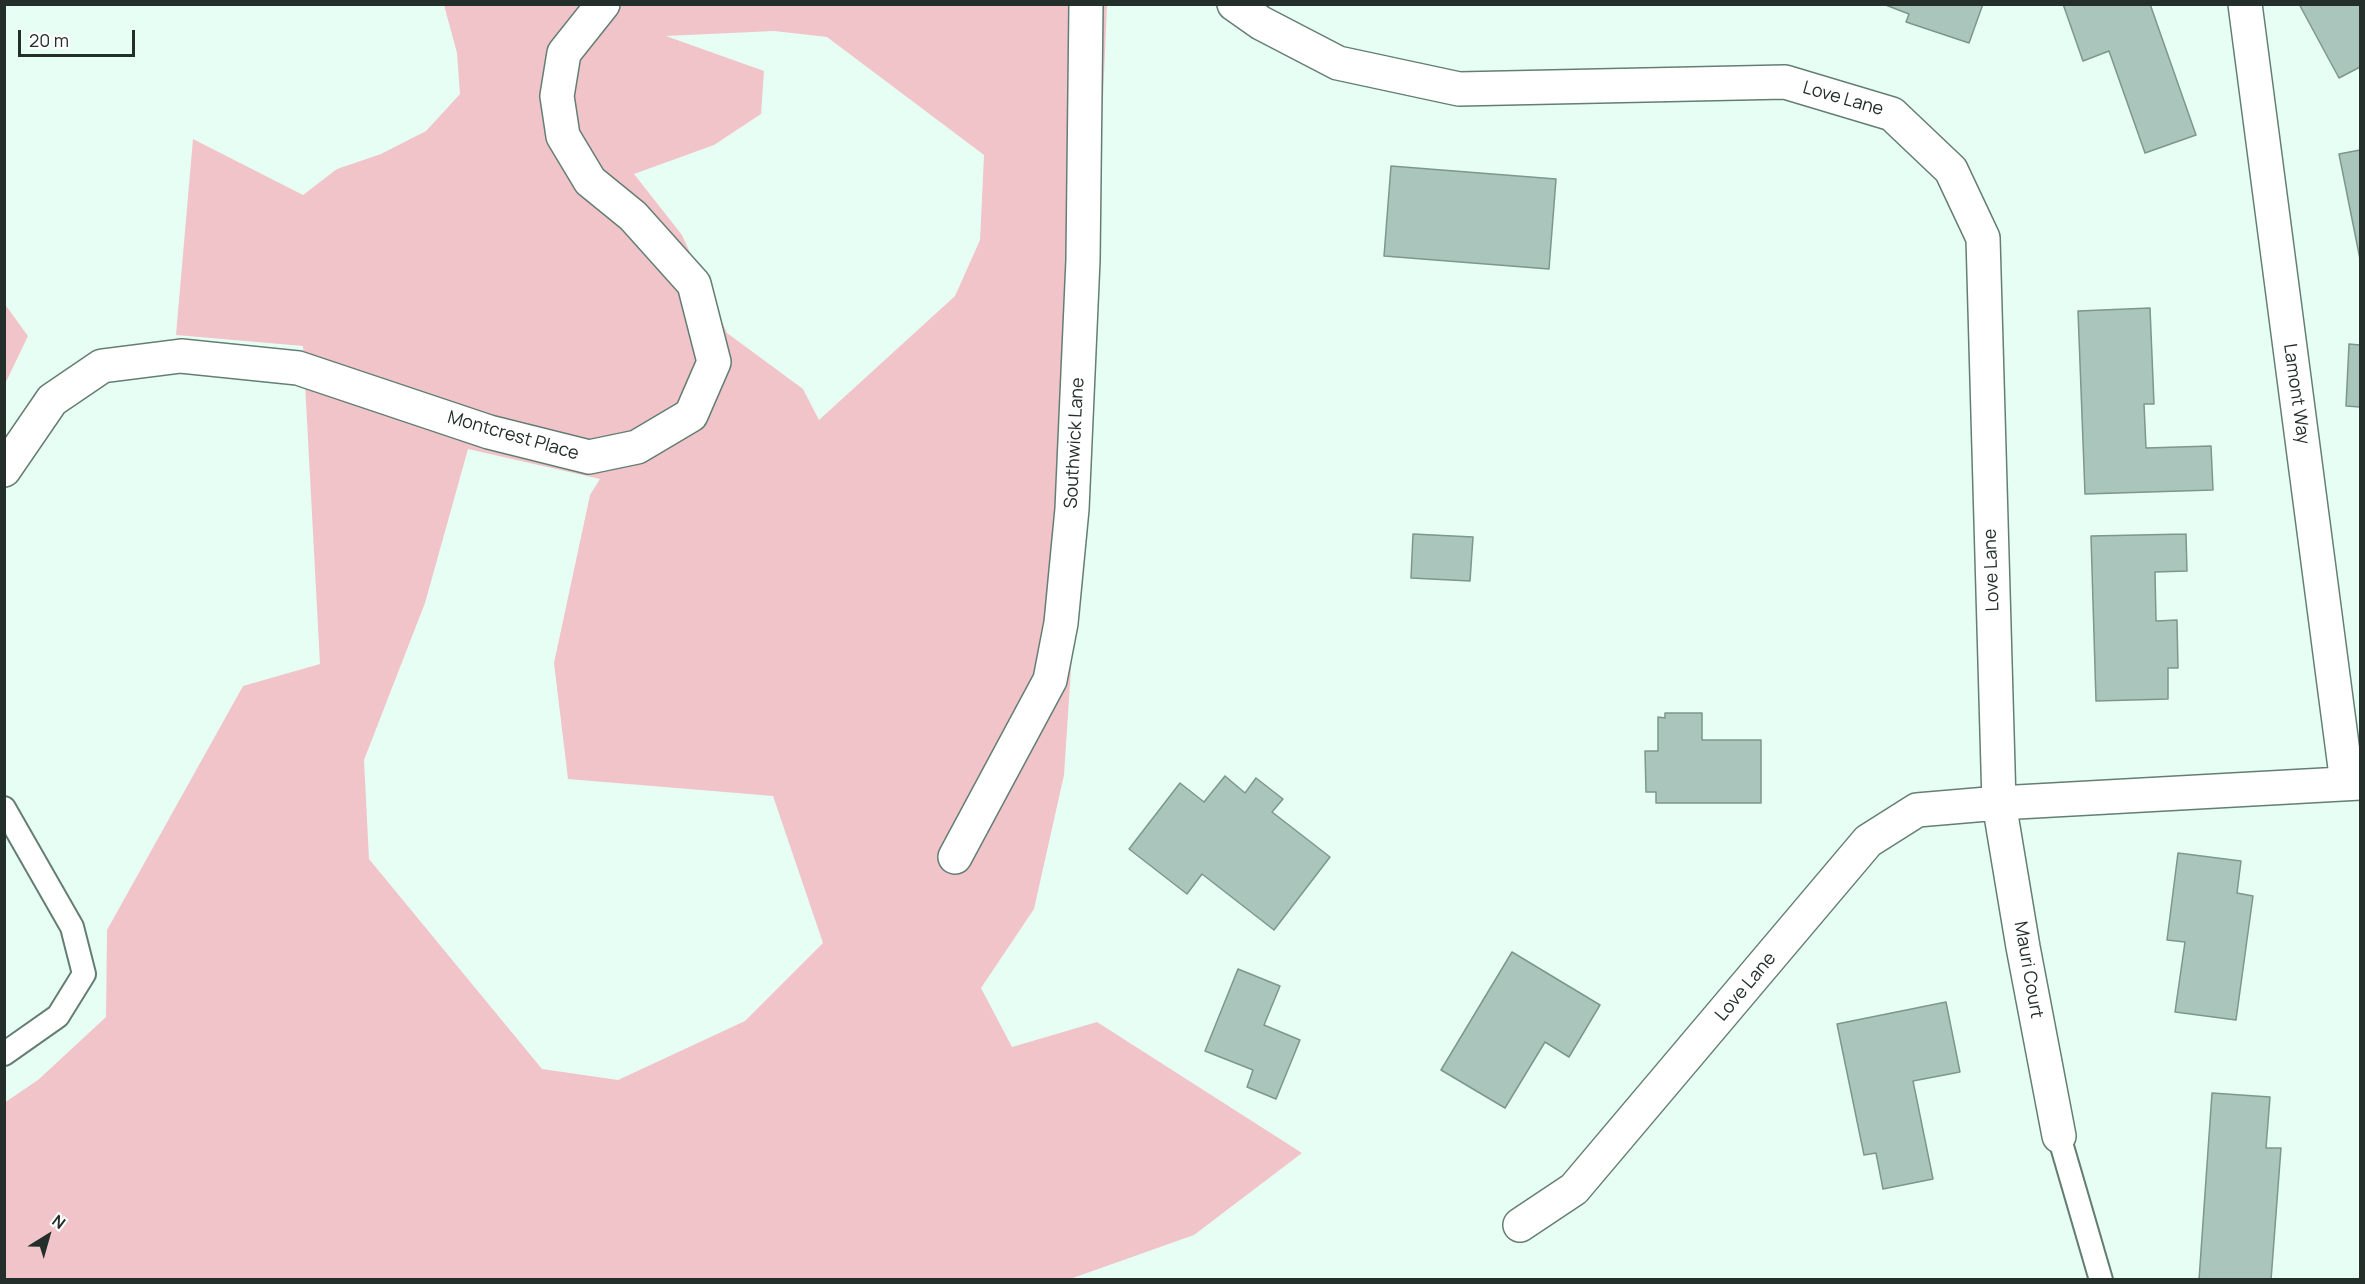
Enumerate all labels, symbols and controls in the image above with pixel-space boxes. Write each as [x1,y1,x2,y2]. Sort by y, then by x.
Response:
scale bar [21,18,138,56]
text: 20 m [29,28,69,52]
street label: Love Lane [1800,77,1886,121]
street label: Lamont Way [2278,342,2314,446]
street label: Southwick Lane [1061,377,1089,509]
street label: Montcrest Place [445,407,581,465]
street label: Love Lane [1980,528,2004,612]
street label: Mauri Court [2009,920,2047,1020]
street label: Love Lane [1711,948,1781,1026]
north arrow [18,1206,78,1266]
text: N [48,1209,70,1234]

